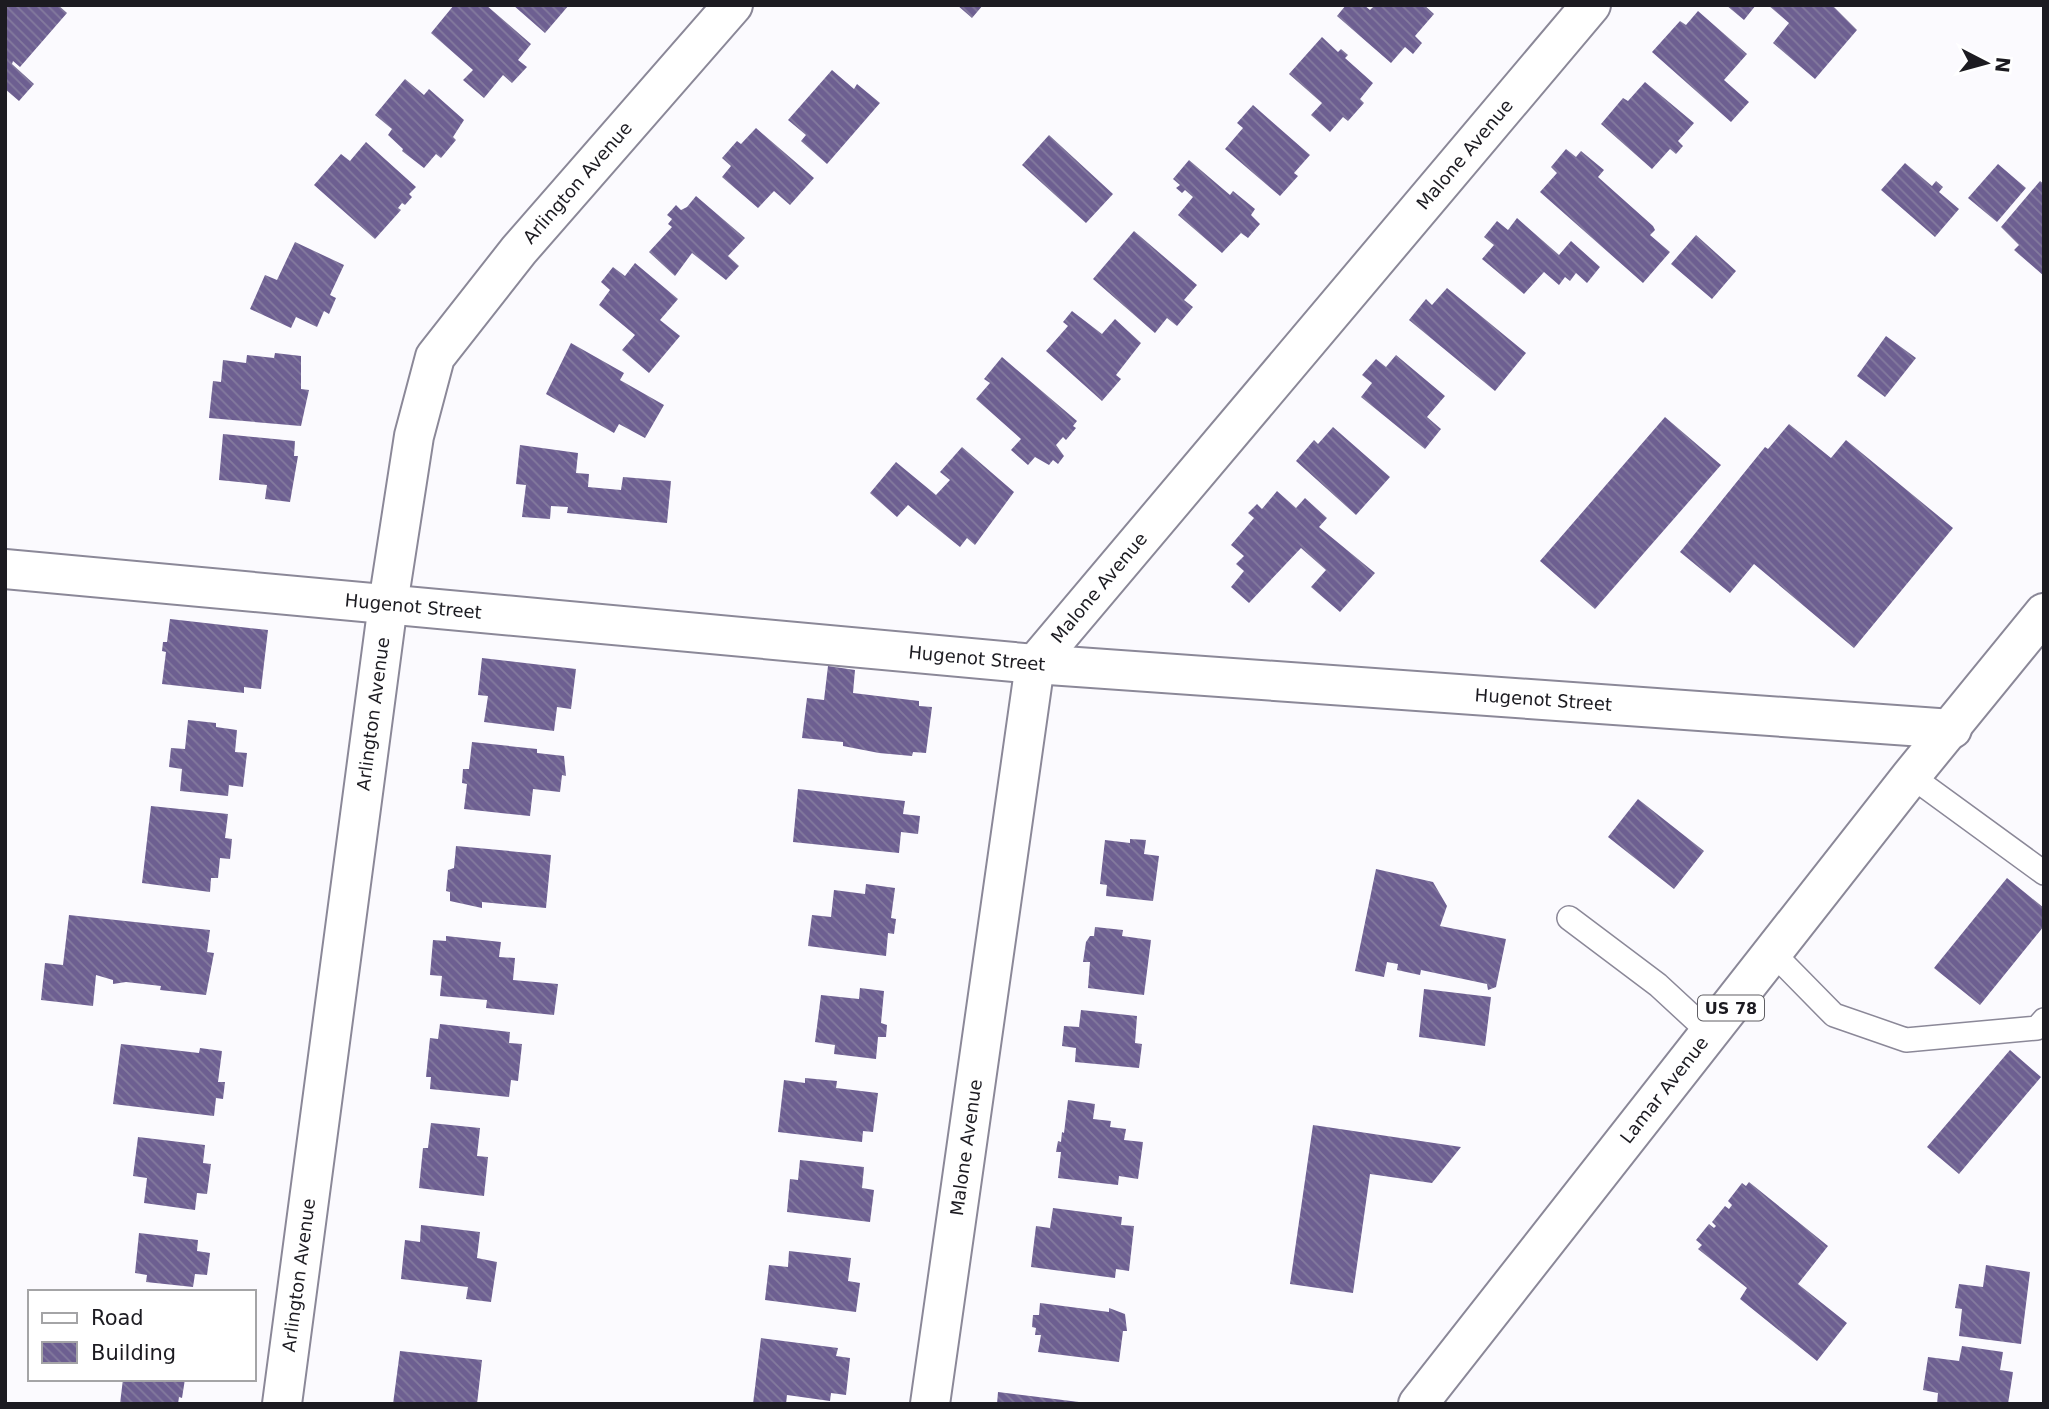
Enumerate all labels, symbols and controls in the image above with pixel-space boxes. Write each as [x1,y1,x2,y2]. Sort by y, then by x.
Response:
north arrow [1951,28,2021,98]
text: N [1991,56,2015,74]
street label: Malone Avenue [1412,95,1517,214]
street label: Arlington Avenue [519,117,636,248]
street label: Malone Avenue [1046,528,1151,647]
street label: Hugenot Street [344,589,483,623]
street label: Arlington Avenue [352,636,393,792]
street label: Hugenot Street [908,641,1046,675]
street label: Hugenot Street [1474,684,1613,715]
road number: US 78 [1698,996,1764,1020]
street label: Lamar Avenue [1616,1032,1712,1147]
street label: Malone Avenue [946,1078,986,1217]
street label: Arlington Avenue [278,1197,319,1353]
legend [28,1290,256,1381]
text: Road [91,1306,144,1330]
text: Building [91,1341,176,1365]

